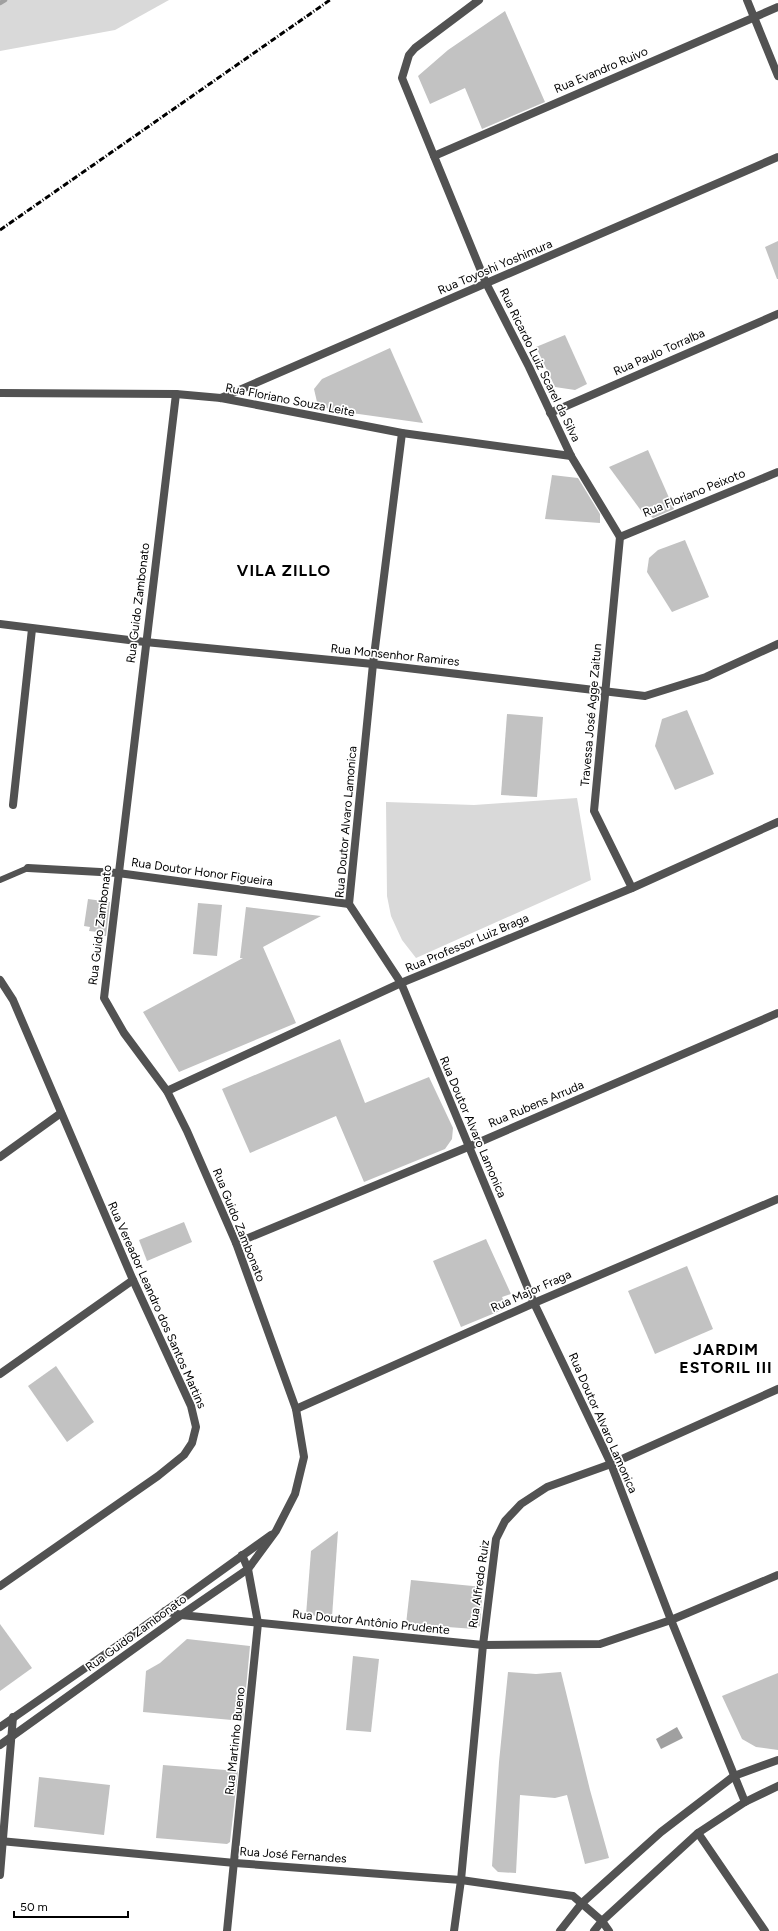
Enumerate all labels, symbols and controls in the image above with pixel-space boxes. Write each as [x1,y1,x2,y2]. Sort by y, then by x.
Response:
street label: Rua Evandro Ruivo [552,44,650,96]
street label: Rua Toyoshi Yoshimura [436,237,554,297]
street label: Rua Ricardo Luiz Scarel da Silva [497,286,583,444]
street label: Rua Paulo Torralba [611,326,707,378]
street label: Rua Floriano Souza Leite [224,381,356,420]
street label: Rua Floriano Peixoto [641,466,747,520]
street label: Rua Guido Zambonato [124,542,152,664]
district label: VILA ZILLO [237,561,331,580]
street label: Rua Monsenhor Ramires [330,641,461,669]
street label: Travessa José Agge Zaitun [578,643,604,787]
street label: Rua Doutor Alvaro Lamonica [332,746,360,898]
street label: Rua Doutor Honor Figueira [130,855,274,889]
street label: Rua Guido Zambonato [86,864,114,986]
street label: Rua Professor Luiz Braga [403,911,531,975]
street label: Rua Doutor Alvaro Lamonica [437,1054,509,1200]
street label: Rua Rubens Arruda [486,1078,586,1130]
street label: Rua Guido Zambonato [210,1166,268,1284]
street label: Rua Vereador Leandro dos Santos Martins [105,1200,209,1411]
street label: Rua Major Fraga [489,1267,573,1315]
district label: JARDIM ESTORIL III [679,1340,773,1377]
street label: Rua Doutor Alvaro Lamonica [566,1351,640,1495]
street label: Rua Alfredo Ruiz [466,1539,492,1629]
street label: Rua Guido Zambonato [83,1592,189,1674]
street label: Rua Doutor Antônio Prudente [292,1607,451,1637]
street label: Rua Martinho Bueno [222,1686,248,1796]
street label: Rua José Fernandes [239,1844,347,1866]
scale bar [14,1893,128,1919]
text: 50 m [20,1900,48,1914]

